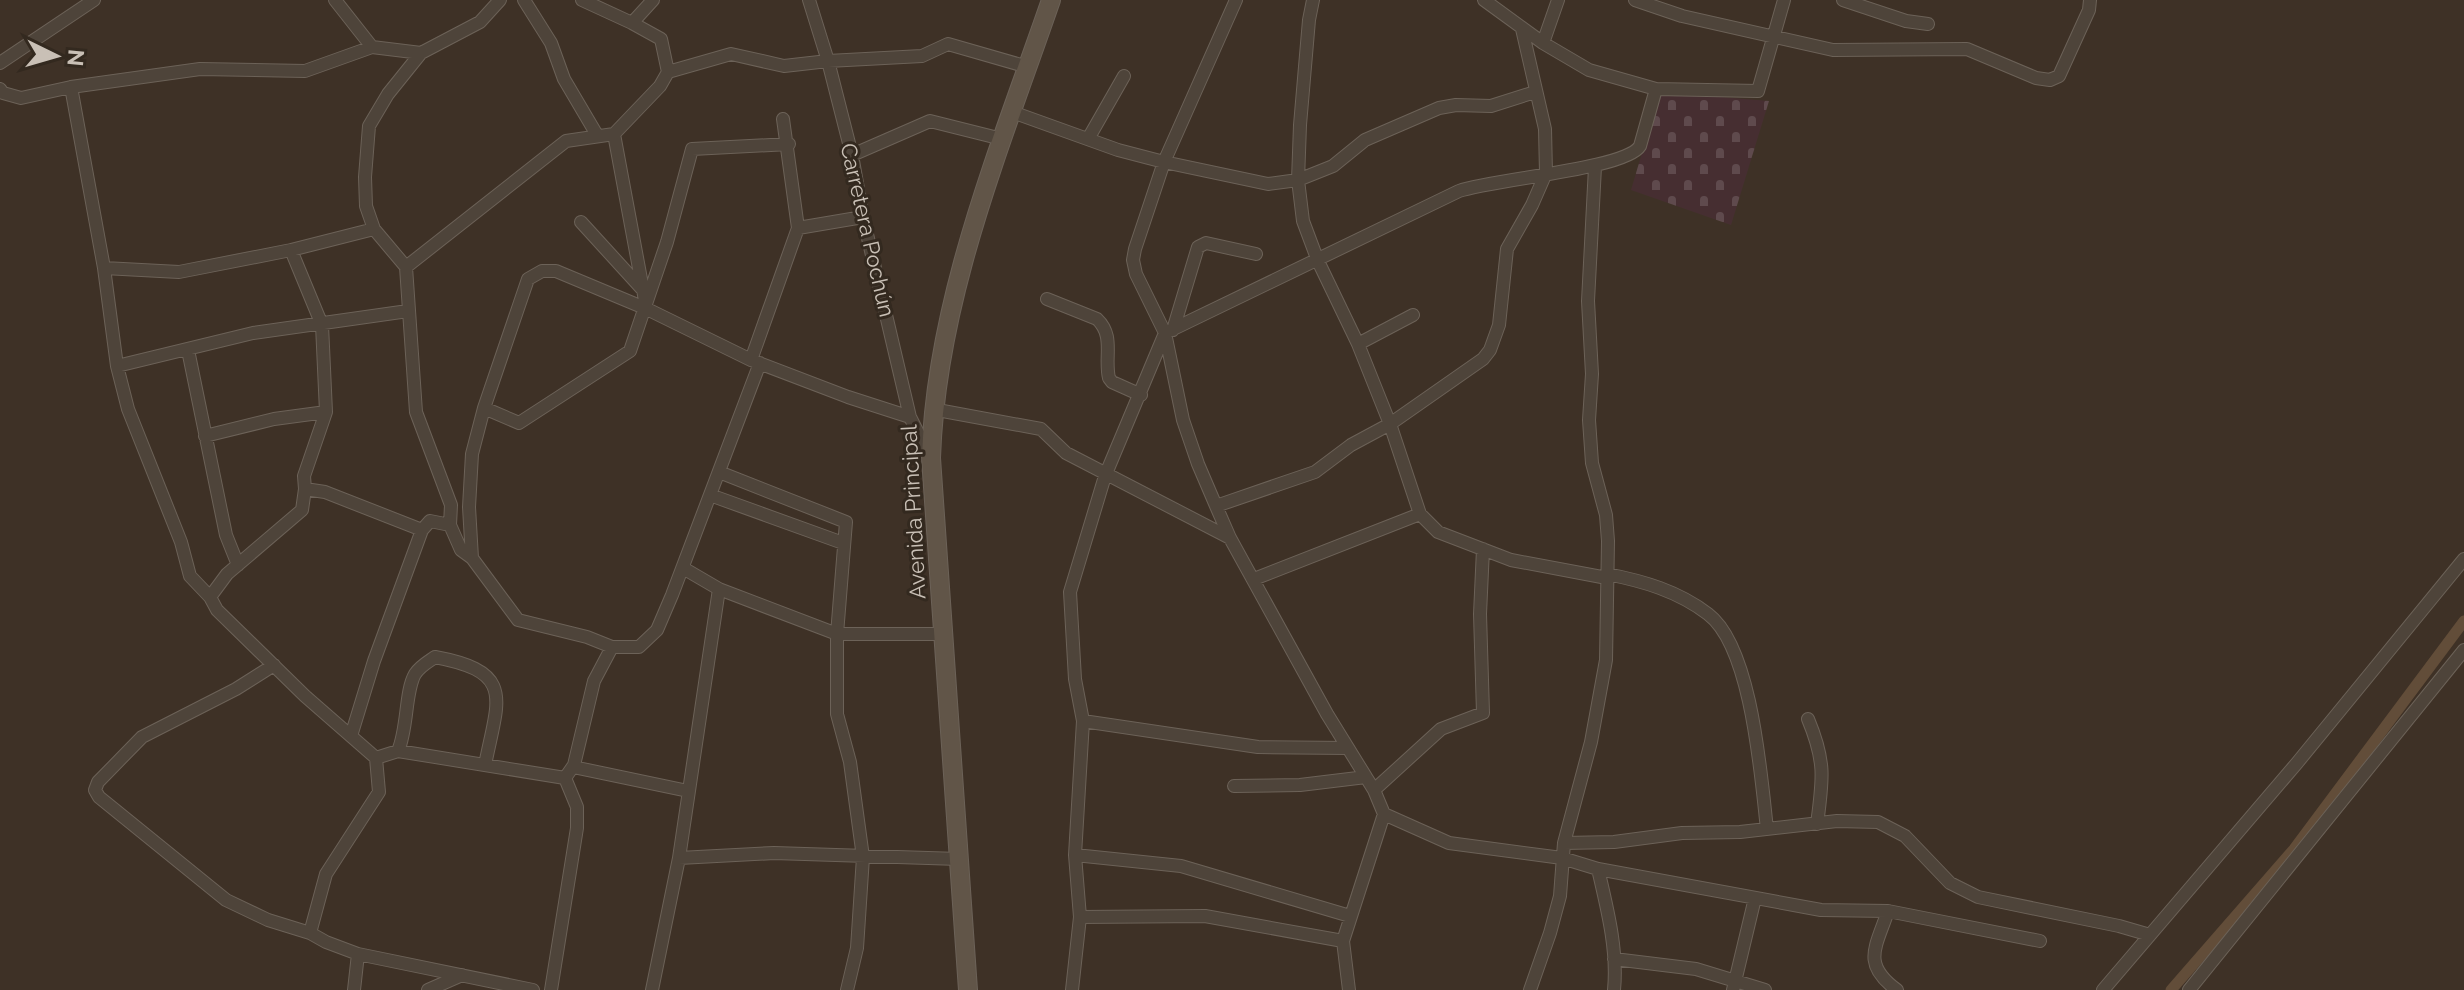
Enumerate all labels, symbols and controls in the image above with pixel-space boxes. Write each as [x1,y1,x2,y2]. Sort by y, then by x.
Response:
north arrow [16,16,96,96]
text: N [62,48,90,67]
street label: Carretera Pochún [835,140,901,320]
street label: Avenida Principal [895,424,931,600]

